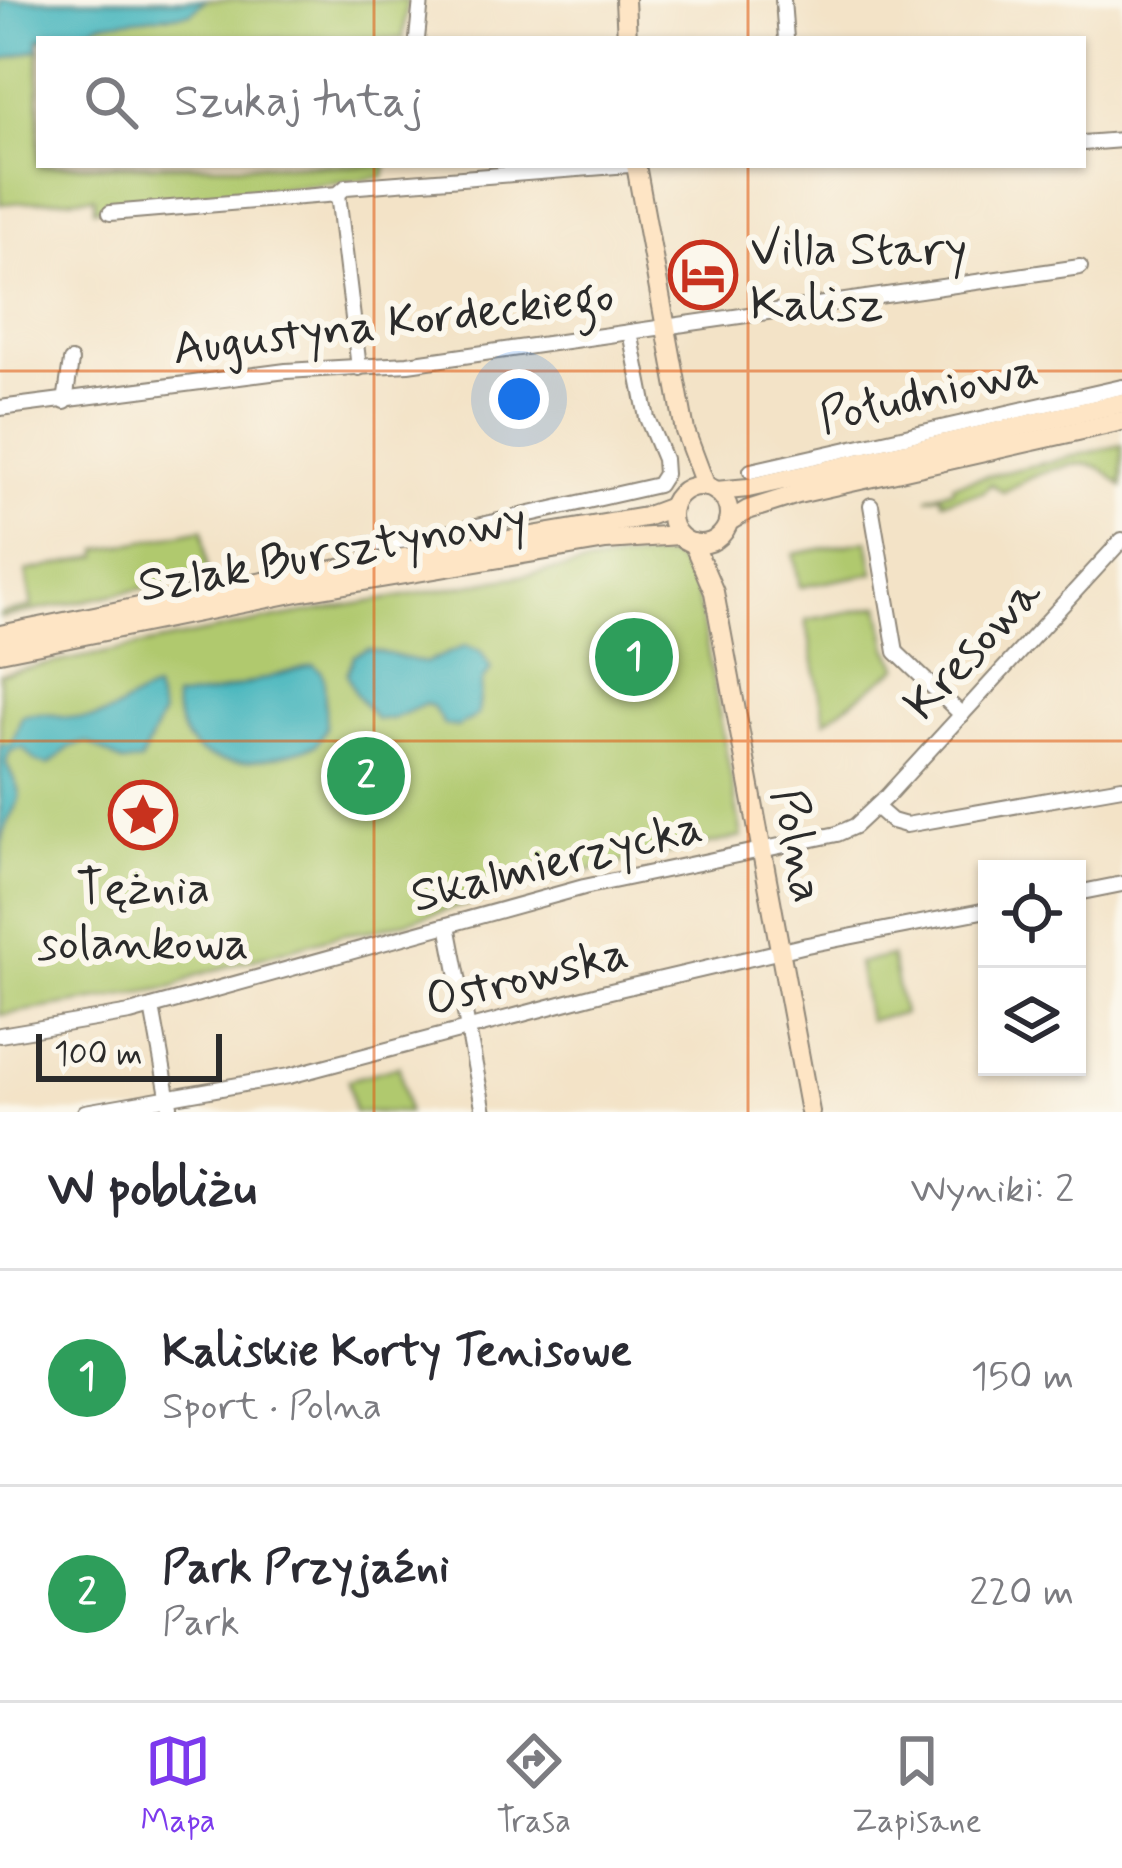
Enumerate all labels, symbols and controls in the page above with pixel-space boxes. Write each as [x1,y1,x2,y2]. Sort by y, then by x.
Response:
search box [36,36,1086,168]
icon: search [78,69,144,135]
text: Szukaj tutaj [174,73,423,132]
place label: Villa Stary Kalisz [750,219,967,337]
hotel icon: Villa Stary Kalisz [668,240,738,310]
street label: Augustyna Kordeckiego [169,265,618,387]
street label: Południowa [813,339,1044,450]
your location [489,369,549,429]
street label: Szlak Bursztynowy [134,488,532,619]
street label: Kresowa [891,564,1056,735]
pin: 1 [595,612,673,702]
pin: 2 [327,731,405,821]
place icon: Tężnia solankowa [108,780,178,850]
street label: Polna [755,783,838,908]
street label: Skalmierzycka [405,796,709,929]
place label: Tężnia solankowa [37,858,249,976]
map controls [978,860,1086,1076]
button: locate [978,860,1086,968]
street label: Ostrowska [419,922,635,1033]
button: layers [978,968,1086,1076]
scale bar [36,1028,222,1081]
text: 100 m [54,1033,143,1077]
text: W pobliżu [48,1157,256,1223]
text: Wyniki: 2 [911,1165,1074,1216]
text: Kaliskie Korty Tenisowe [162,1323,632,1382]
text: 1 [78,1352,96,1403]
text: 150 m [971,1352,1074,1403]
text: Sport · Polna [162,1382,382,1433]
text: Park Przyjaźni [162,1539,449,1598]
text: 2 [77,1568,97,1619]
text: 220 m [969,1568,1074,1619]
text: Park [162,1598,240,1649]
tab: Mapa [140,1728,216,1844]
tab: Trasa [497,1728,571,1844]
tab: Zapisane [852,1728,982,1844]

